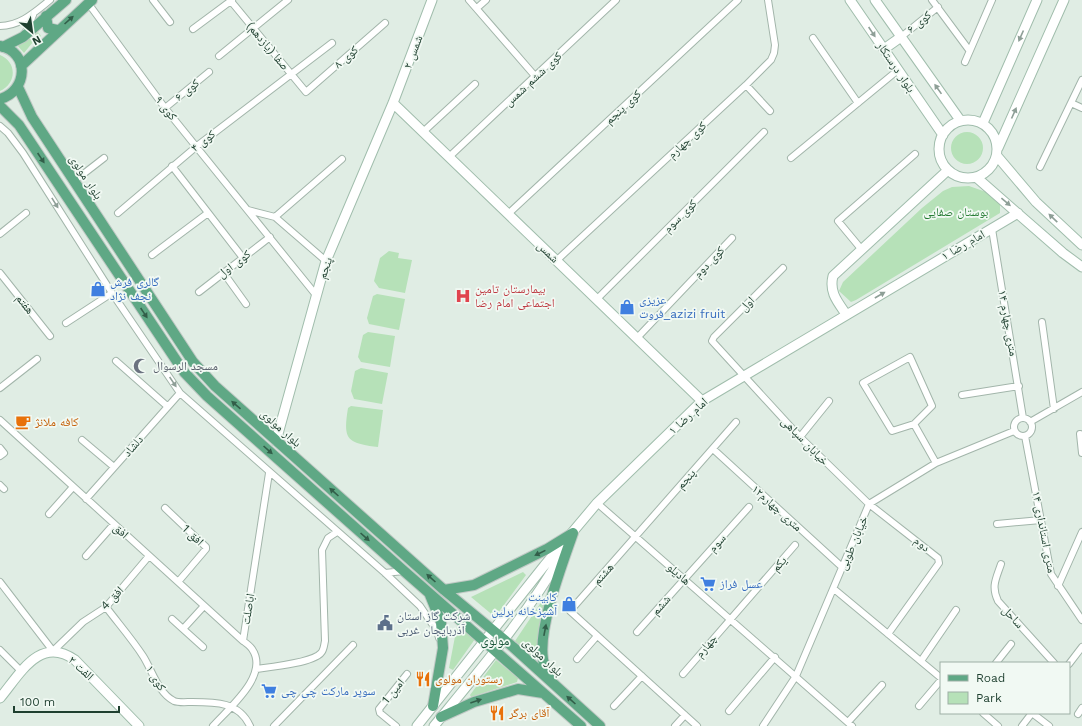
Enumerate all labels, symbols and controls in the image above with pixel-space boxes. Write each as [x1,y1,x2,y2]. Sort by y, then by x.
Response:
street label: کوی ۶ [904,8,934,36]
north arrow [12,12,52,52]
one-way arrow [64,15,75,24]
street label: صفا (یازدهم) [243,19,292,74]
one-way arrow [868,27,876,38]
one-way arrow [1018,30,1024,41]
text: N [30,33,43,48]
street label: شمس ۲ [401,33,426,71]
street label: بلوار درستکار [873,38,918,95]
street label: کوی ۸ [331,43,361,71]
street label: کوی ششم شمس [501,49,565,110]
street label: کوی ۶ [172,76,202,104]
one-way arrow [934,83,942,94]
street label: کوی پنجم [602,87,645,128]
street label: کوی ۹ [152,93,180,123]
one-way arrow [1011,106,1017,118]
street label: کوی چهارم [665,119,710,162]
street label: کوی ۴ [188,127,218,155]
street label: بلوار مولوی [66,152,106,202]
one-way arrow [37,153,45,164]
street label: کوی سوم [660,196,700,236]
one-way arrow [51,198,58,209]
one-way arrow [1001,198,1011,207]
park label: بوستان صفایی [924,205,988,219]
one-way arrow [1048,214,1058,223]
street label: امام رضا ۱ [939,227,988,264]
street label: شمس [534,238,562,266]
street label: کوی دوم [691,243,728,281]
street label: کوی اول [215,247,253,281]
street label: پنجم [315,255,336,281]
place label: گالری فرش نجف نژاد [110,275,159,303]
shop icon: گالری فرش نجف نژاد [89,280,107,298]
place label: بیمارستان تامین اجتماعی امام رضا [475,282,555,311]
hospital icon: بیمارستان تامین اجتماعی امام رضا [454,287,472,305]
street label: ۱۴ متری چهارم [994,289,1021,357]
street label: هفتم [12,291,37,317]
one-way arrow [874,291,886,298]
place label: عزیزی فروت_azizi fruit [639,293,725,321]
street label: اول [737,293,758,314]
shop icon: عزیزی فروت_azizi fruit [618,298,636,316]
one-way arrow [140,308,148,318]
mosque icon: مسجد الرسوال [132,357,150,375]
place label: مسجد الرسوال [153,359,218,373]
one-way arrow [169,377,177,387]
street label: امام رضا ۱ [666,395,711,438]
one-way arrow [231,401,242,410]
street label: بلوار مولوی [257,406,304,450]
cafe icon: کافه ملانژ [14,413,32,431]
street label: خیابان سپاهی [778,414,832,469]
place label: کافه ملانژ [34,415,79,429]
street label: دلشاد [120,433,146,459]
one-way arrow [263,446,274,455]
street label: پنجم [674,466,700,493]
street label: ۱۲متری چهارم [748,482,805,535]
one-way arrow [328,487,339,496]
street label: ۱۴ متری استانداری [1029,490,1059,574]
street label: خیابان طوبی [835,513,871,572]
street label: افق [111,521,132,542]
street label: افق 1 [179,521,207,549]
street label: سوم [705,531,729,556]
one-way arrow [360,532,370,541]
street label: دوم [911,533,933,555]
one-way arrow [534,550,545,556]
street label: یکم [768,553,790,575]
street label: هشتم [590,560,617,589]
street label: هادیلو [664,560,694,588]
one-way arrow [426,574,435,583]
supermarket icon: عسل فراز [699,575,717,593]
place label: عسل فراز [719,577,763,591]
street label: افق 4 [98,583,127,613]
place label: کابینت آشپزخانه برلین [492,590,558,618]
street label: اباصلت [239,592,258,626]
street label: ششم [648,592,674,619]
shop icon: کابینت آشپزخانه برلین [560,595,578,613]
street label: ساحل [999,603,1027,631]
place label: شرکت گاز استان آذربایجان غربی [397,609,471,637]
public building icon: شرکت گاز استان آذربایجان غربی [376,614,394,632]
one-way arrow [542,624,548,636]
street label: چهارم [692,631,721,661]
district label: مولوی [481,633,510,649]
street label: بلوار مولوی [520,635,566,679]
street label: الفت ۲ [65,653,97,683]
legend [940,662,1070,714]
street label: کوی ۱ [143,663,169,693]
restaurant icon: رستوران مولوی [414,670,432,688]
text: Road [976,671,1005,685]
place label: رستوران مولوی [435,672,503,686]
street label: امین 1 [379,675,408,707]
supermarket icon: سوپر مارکت چی چی [260,682,278,700]
place label: سوپر مارکت چی چی [281,684,376,698]
scale bar [14,688,119,714]
text: Park [976,691,1002,705]
text: 100 m [20,695,55,709]
one-way arrow [566,695,576,705]
one-way arrow [471,698,483,704]
restaurant icon: آقاى برگر [488,704,506,722]
place label: آقاى برگر [508,706,550,720]

